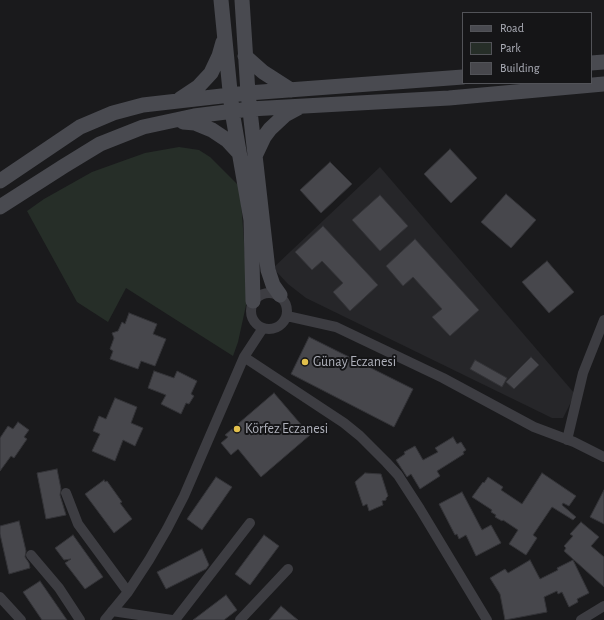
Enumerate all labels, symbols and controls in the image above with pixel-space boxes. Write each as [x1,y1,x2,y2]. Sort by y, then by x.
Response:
legend [462,12,592,84]
text: Road [500,22,524,34]
text: Park [500,42,521,54]
text: Building [500,62,540,74]
place label: Günay Eczanesi [313,354,396,370]
marker: Günay Eczanesi [300,357,310,367]
place label: Körfez Eczanesi [245,421,328,437]
marker: Körfez Eczanesi [232,424,242,434]

